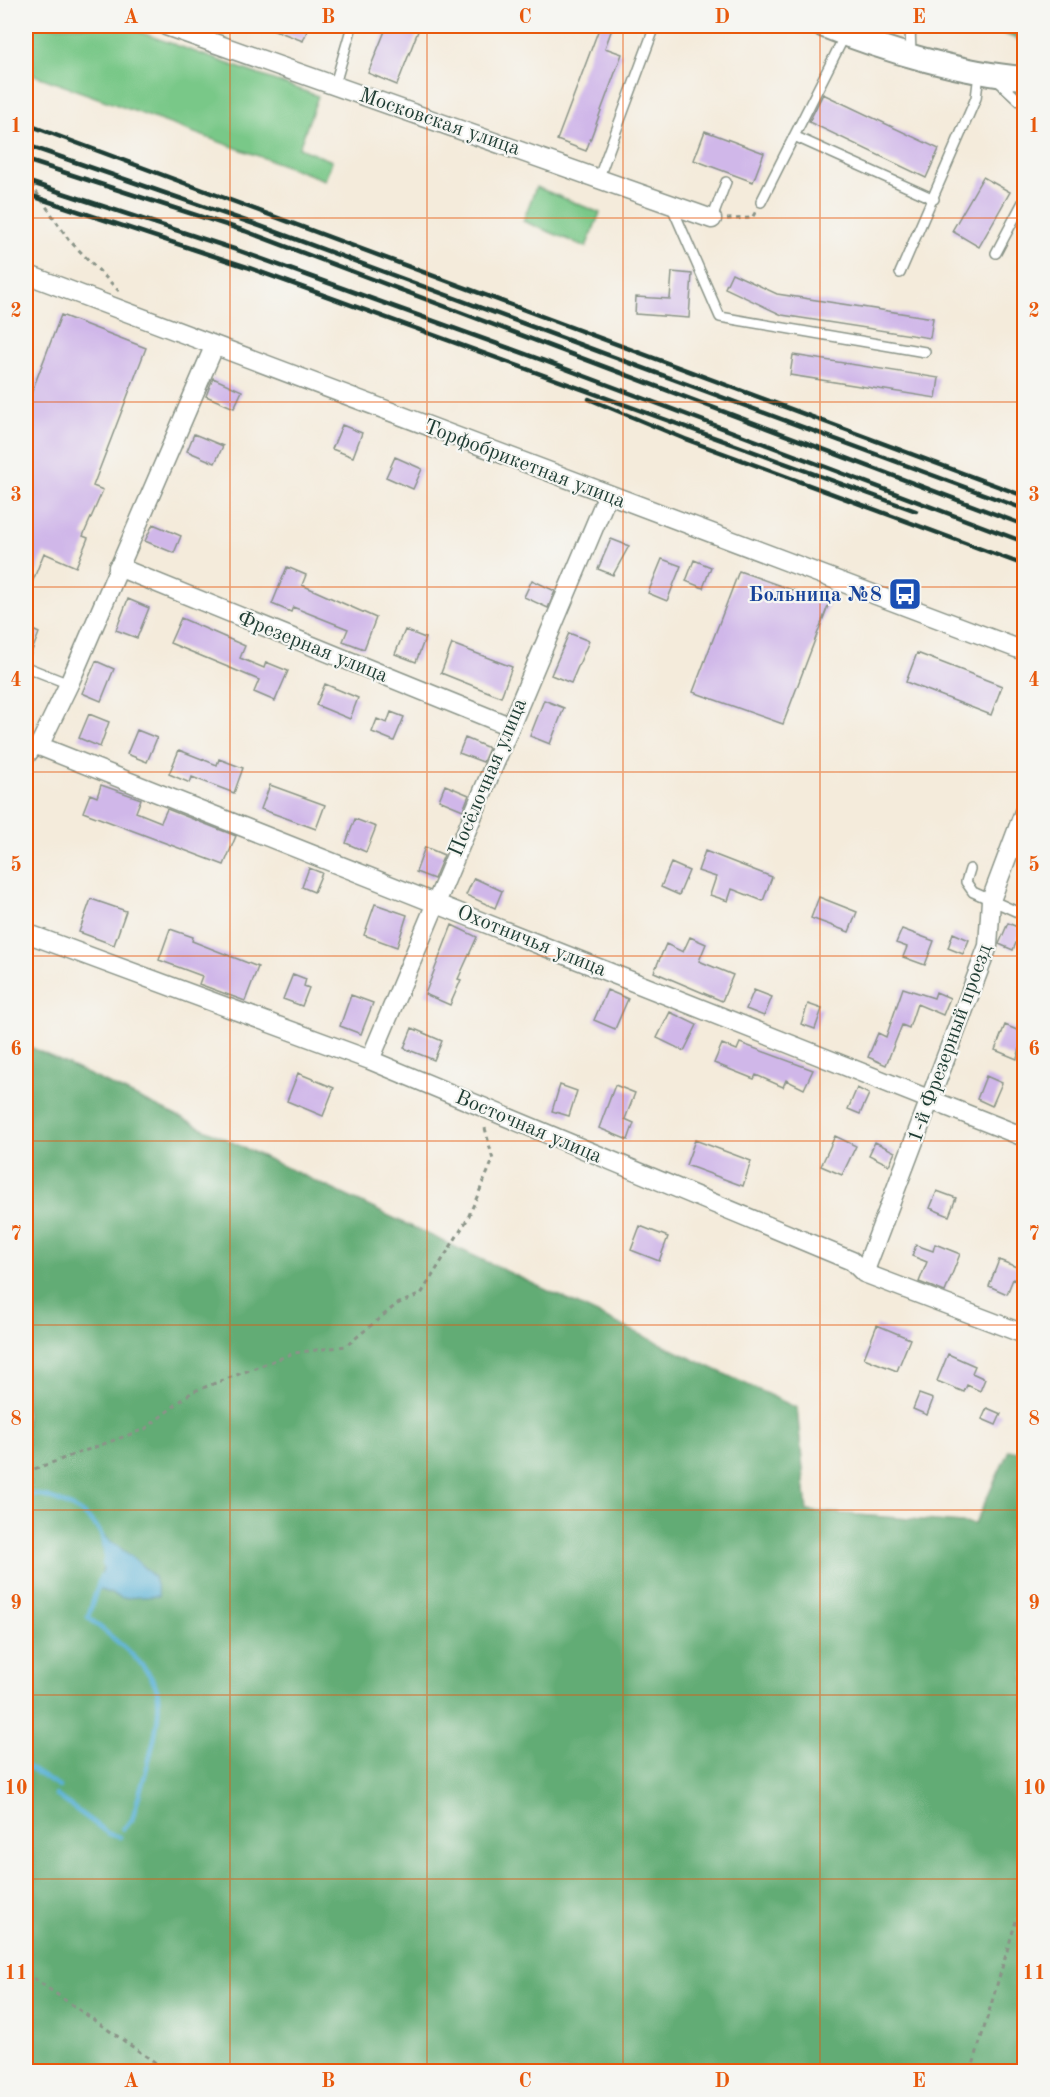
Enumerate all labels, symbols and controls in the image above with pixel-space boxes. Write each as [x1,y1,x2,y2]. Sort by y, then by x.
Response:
text: A [123,8,139,28]
text: B [321,8,335,28]
text: C [518,8,532,28]
text: D [714,8,730,28]
text: E [912,8,926,28]
street label: Московская улица [356,85,523,160]
text: 1 [10,117,22,137]
text: 1 [1028,117,1040,137]
text: 2 [10,302,22,322]
text: 2 [1028,302,1040,322]
street label: Торфобрикетная улица [421,416,628,513]
text: 3 [10,486,22,506]
text: 3 [1028,486,1040,506]
bus stop icon: Больница №8 [887,576,923,612]
place label: Больница №8 [749,585,882,606]
street label: Фрезерная улица [234,608,391,687]
text: 4 [10,671,22,691]
text: 4 [1028,671,1040,691]
street label: Посёлочная улица [446,695,531,860]
text: 5 [10,855,22,876]
text: 5 [1028,855,1040,876]
street label: Охотничья улица [454,902,609,981]
street label: 1-й Фрезерный проезд [905,941,996,1145]
text: 6 [10,1040,22,1060]
text: 6 [1028,1040,1040,1060]
street label: Восточная улица [452,1087,605,1168]
text: 7 [10,1225,22,1245]
text: 7 [1028,1225,1040,1245]
text: 8 [10,1410,22,1430]
text: 8 [1028,1410,1040,1430]
text: 9 [10,1594,22,1614]
text: 9 [1028,1594,1040,1614]
text: 10 [4,1779,28,1799]
text: 10 [1022,1779,1046,1799]
text: 11 [4,1964,28,1984]
text: 11 [1022,1964,1046,1984]
text: A [123,2072,139,2092]
text: B [321,2072,335,2092]
text: C [518,2072,532,2092]
text: D [714,2072,730,2092]
text: E [912,2072,926,2092]

